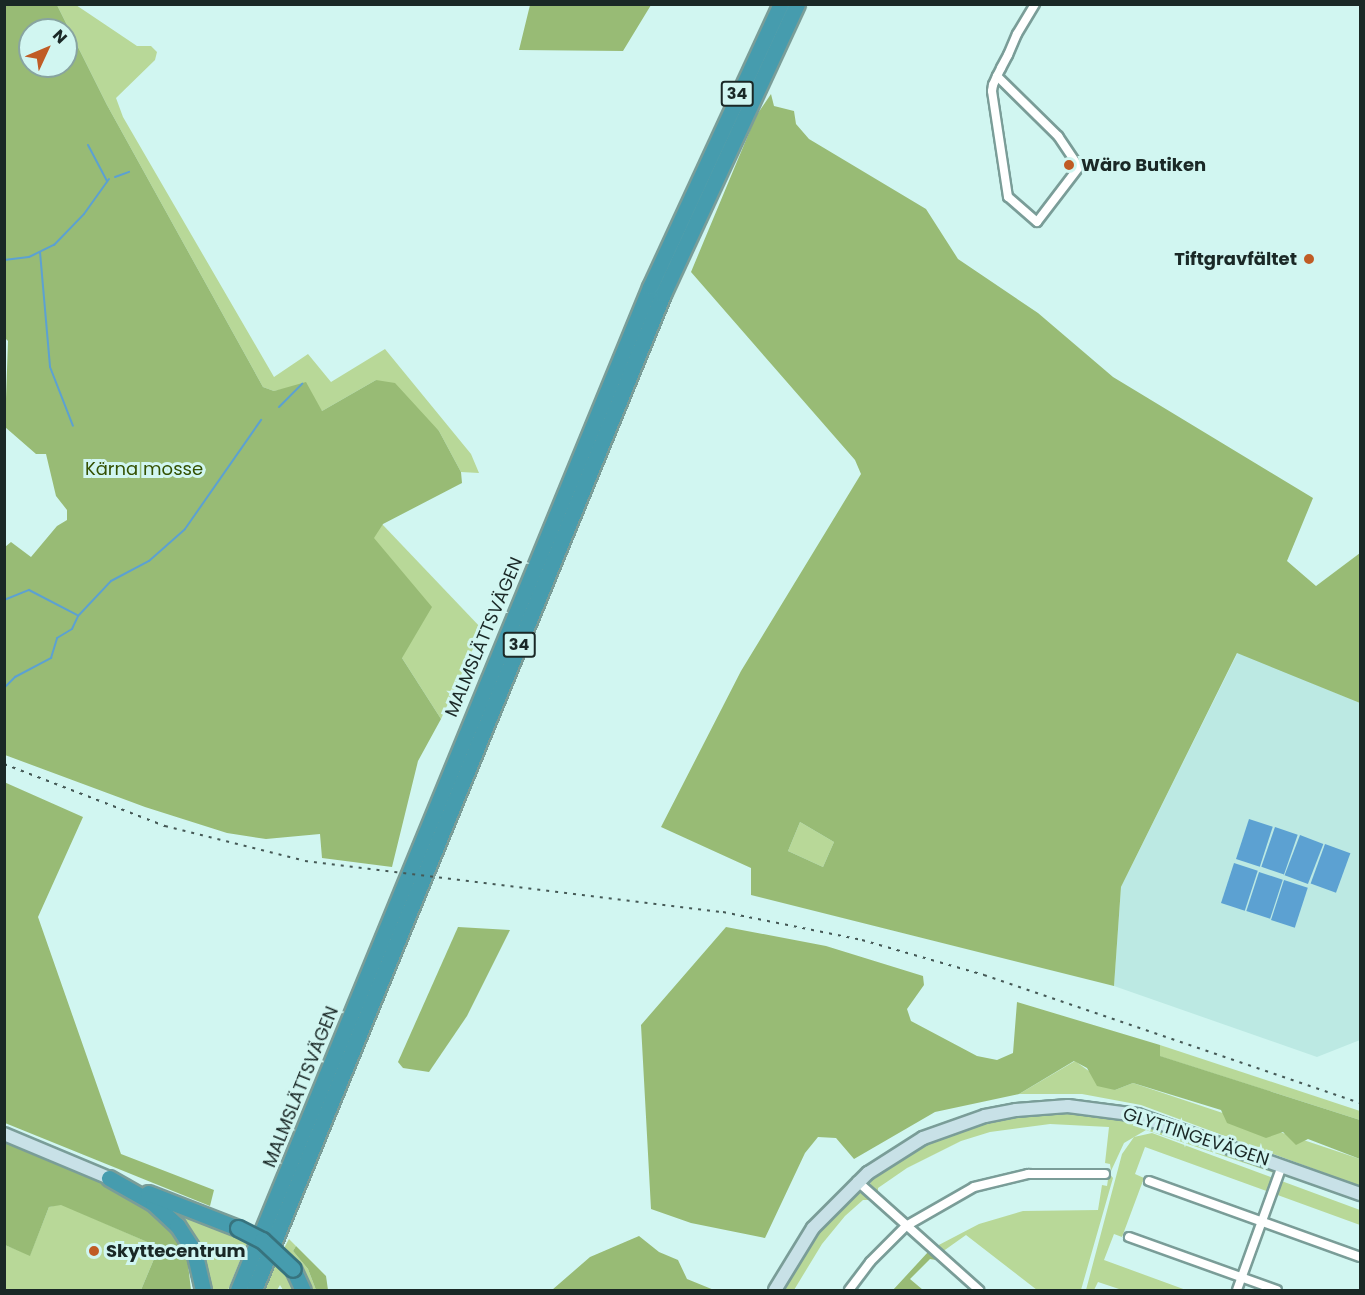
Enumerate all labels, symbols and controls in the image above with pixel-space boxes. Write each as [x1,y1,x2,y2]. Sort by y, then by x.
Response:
north arrow [18,18,78,78]
text: N [47,24,72,49]
road number: 34 [720,81,754,107]
place label: Wäro Butiken [1081,154,1206,176]
marker: Wäro Butiken [1062,158,1076,172]
place label: Tiftgravfältet [1174,248,1297,270]
marker: Tiftgravfältet [1302,252,1316,266]
park label: Kärna mosse [85,458,203,480]
street label: MALMSLÄTTSVÄGEN [441,554,527,720]
road number: 34 [502,632,536,658]
street label: MALMSLÄTTSVÄGEN [259,1003,343,1171]
street label: GLYTTINGEVÄGEN [1120,1103,1272,1171]
place label: Skyttecentrum [106,1240,246,1262]
marker: Skyttecentrum [87,1244,101,1258]

